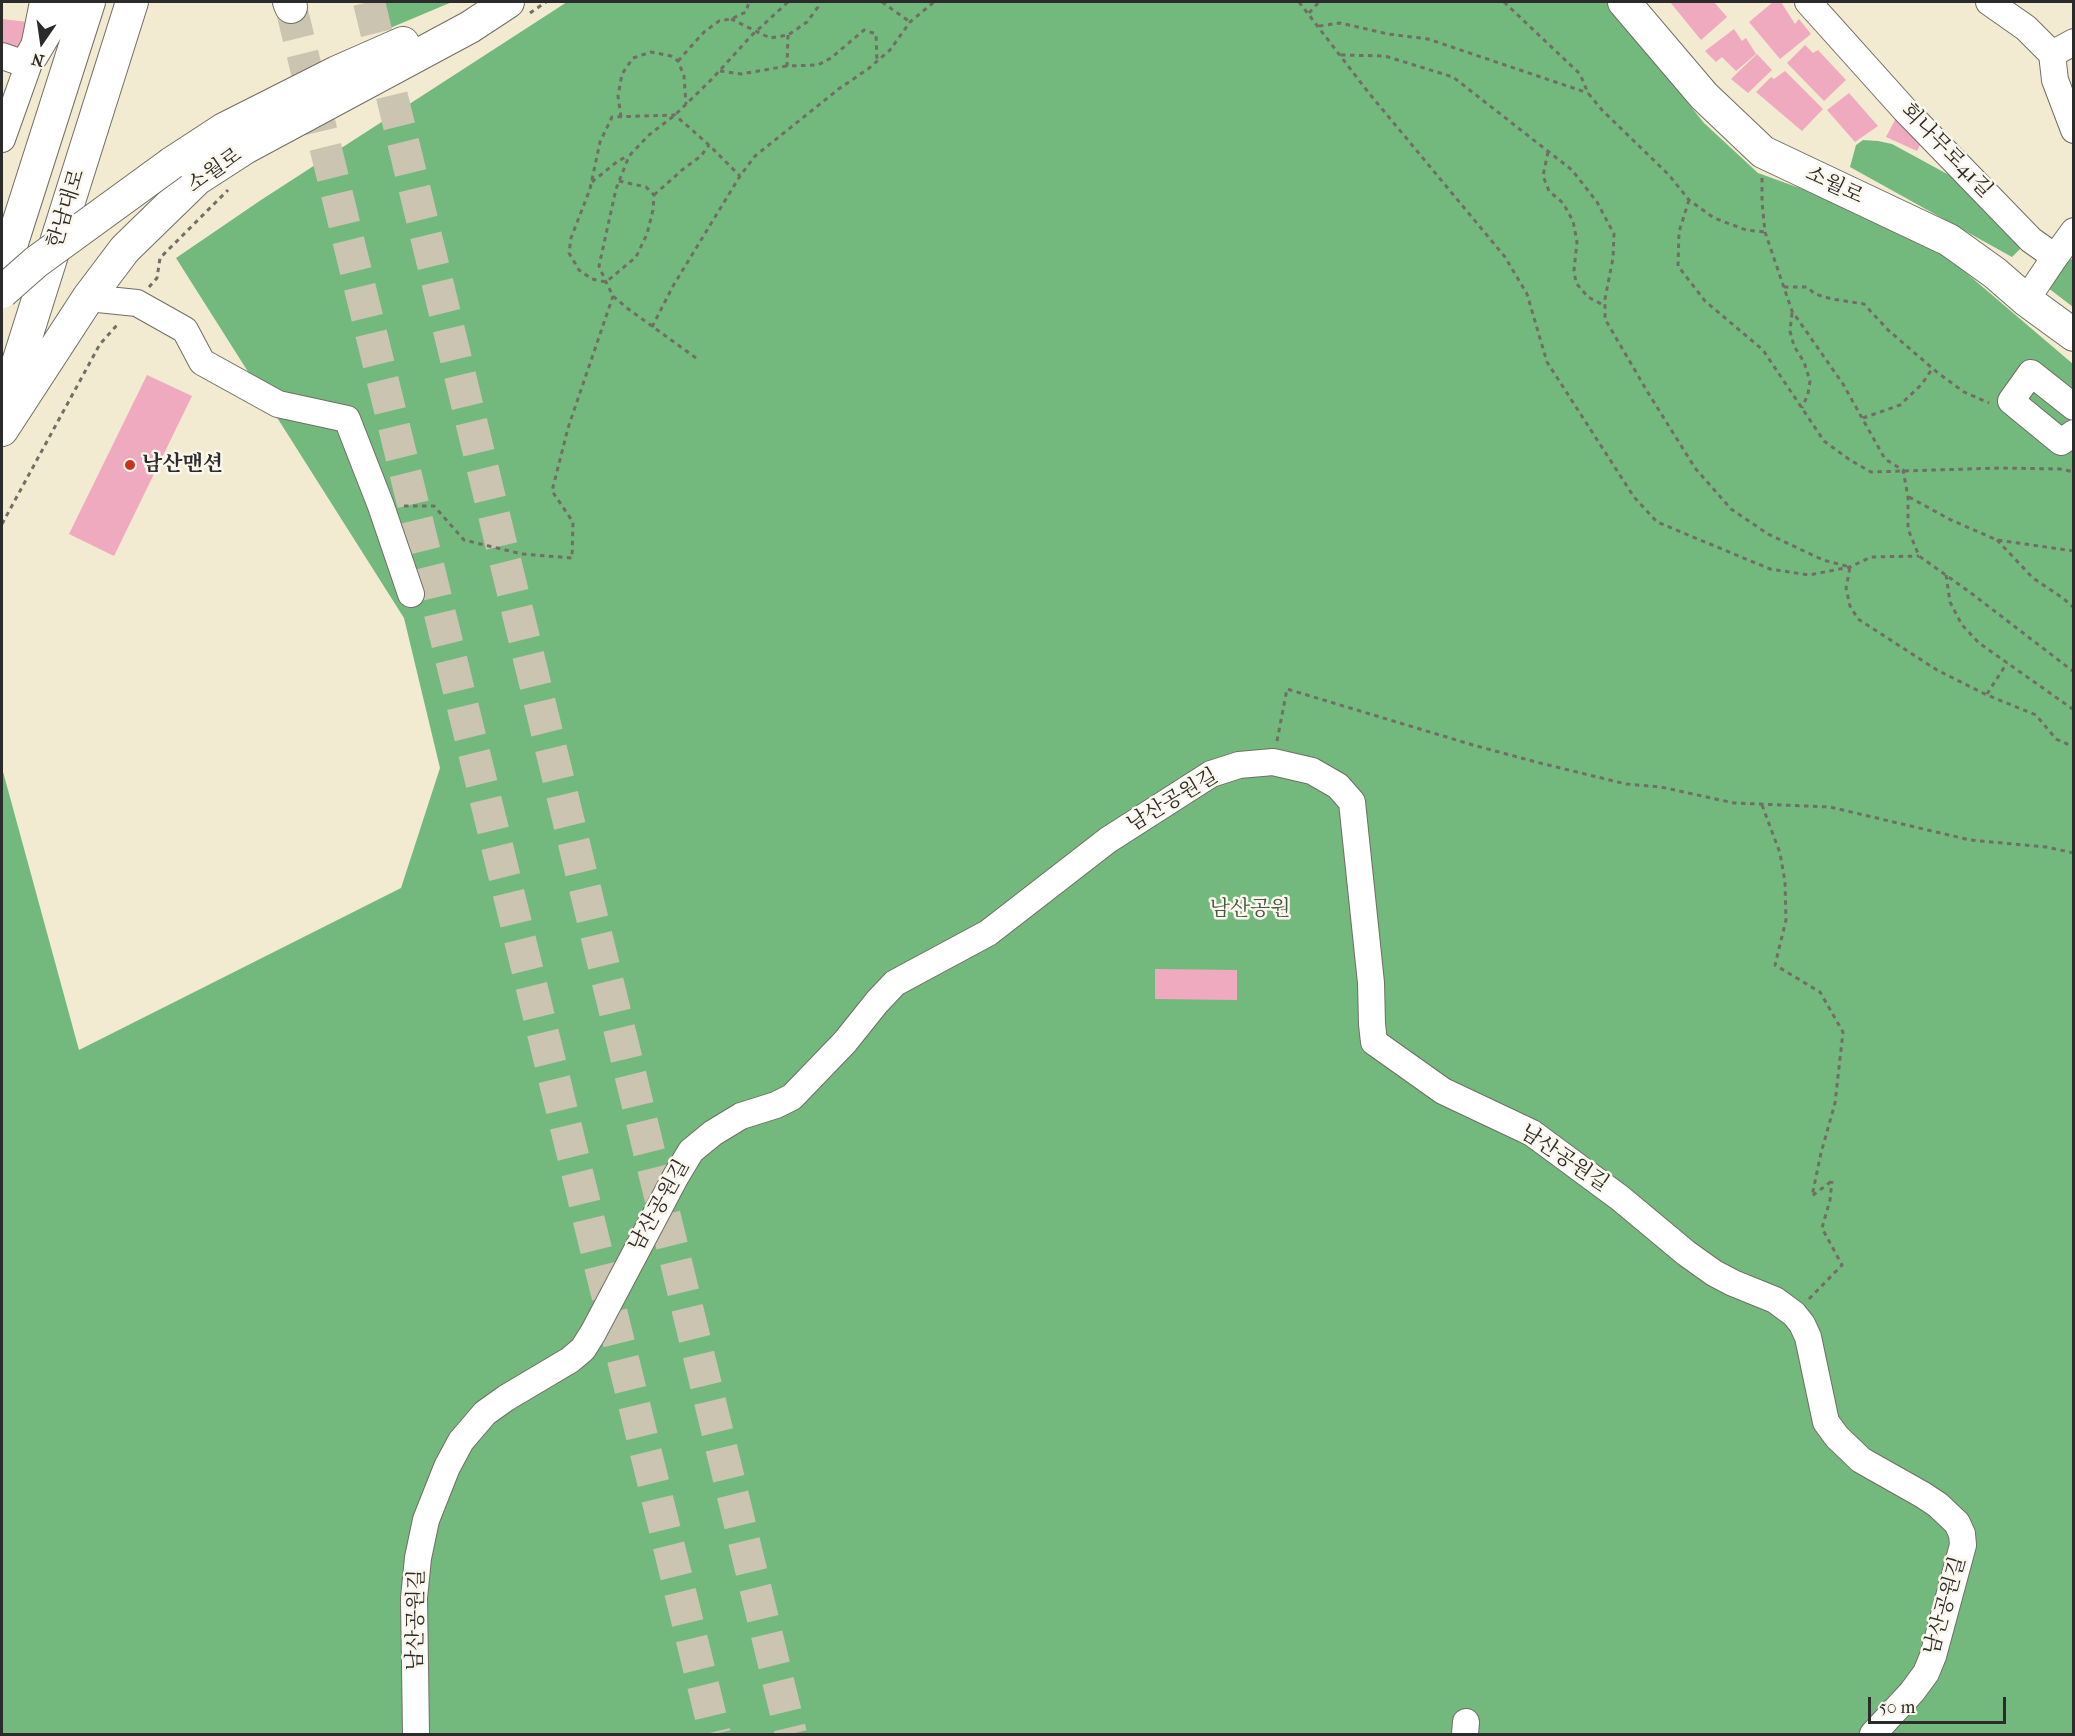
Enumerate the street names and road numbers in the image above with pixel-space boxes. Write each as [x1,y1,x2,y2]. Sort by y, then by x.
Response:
street label: 회나무로41길 [1895,99,1997,203]
street label: 소월로 [183,143,247,199]
street label: 소월로 [1801,162,1867,210]
street label: 한남대로 [43,167,91,251]
street label: 남산공원길 [1123,764,1223,838]
street label: 남산공원길 [1515,1120,1613,1198]
street label: 남산공원길 [624,1156,696,1256]
street label: 남산공원길 [1920,1554,1972,1658]
street label: 남산공원길 [404,1569,430,1671]

